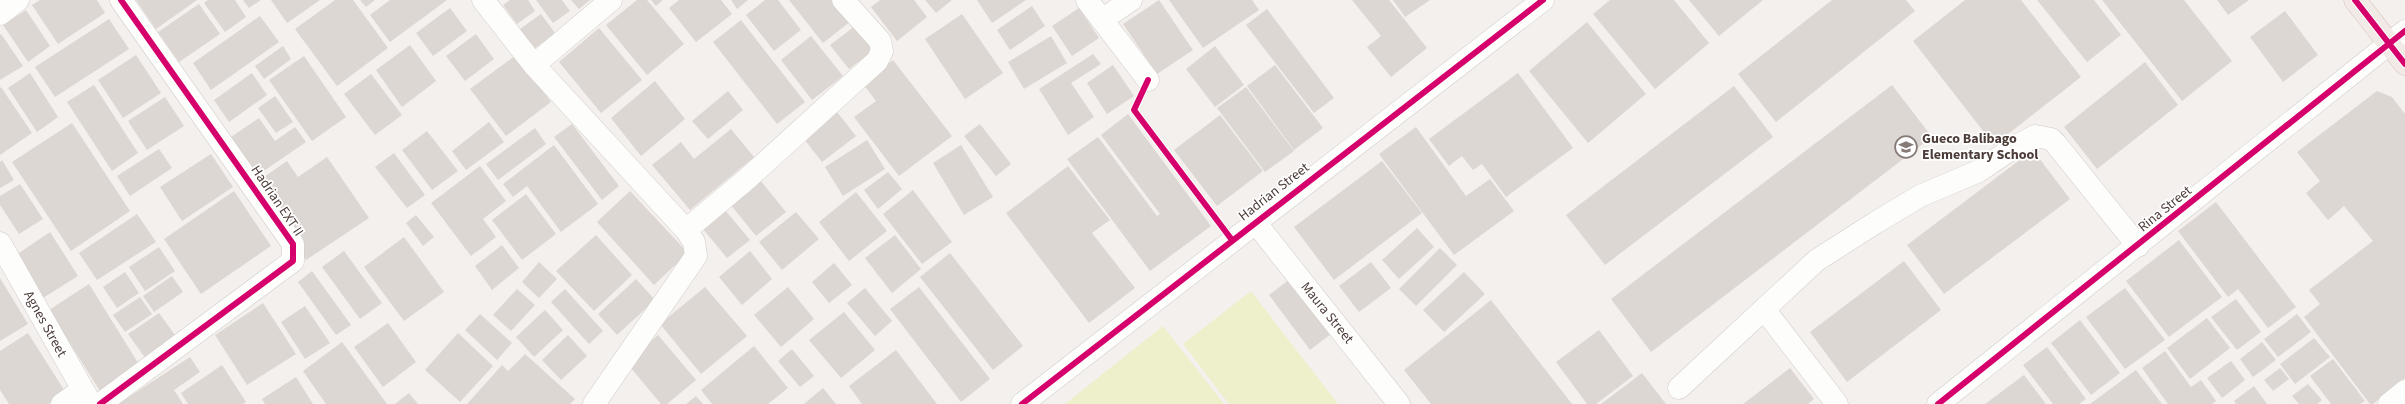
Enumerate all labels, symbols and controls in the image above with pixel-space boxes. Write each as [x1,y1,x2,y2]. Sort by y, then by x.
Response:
place label: Gueco Balibago Elementary School [1922,129,2038,165]
school or university icon: Gueco Balibago Elementary School [1893,134,1919,160]
street label: Hadrian Street [1234,158,1314,226]
street label: Hadrian EXT II [246,162,308,240]
street label: Rina Street [2134,181,2196,237]
street label: Maura Street [1296,278,1358,348]
street label: Agnes Street [19,287,72,361]

